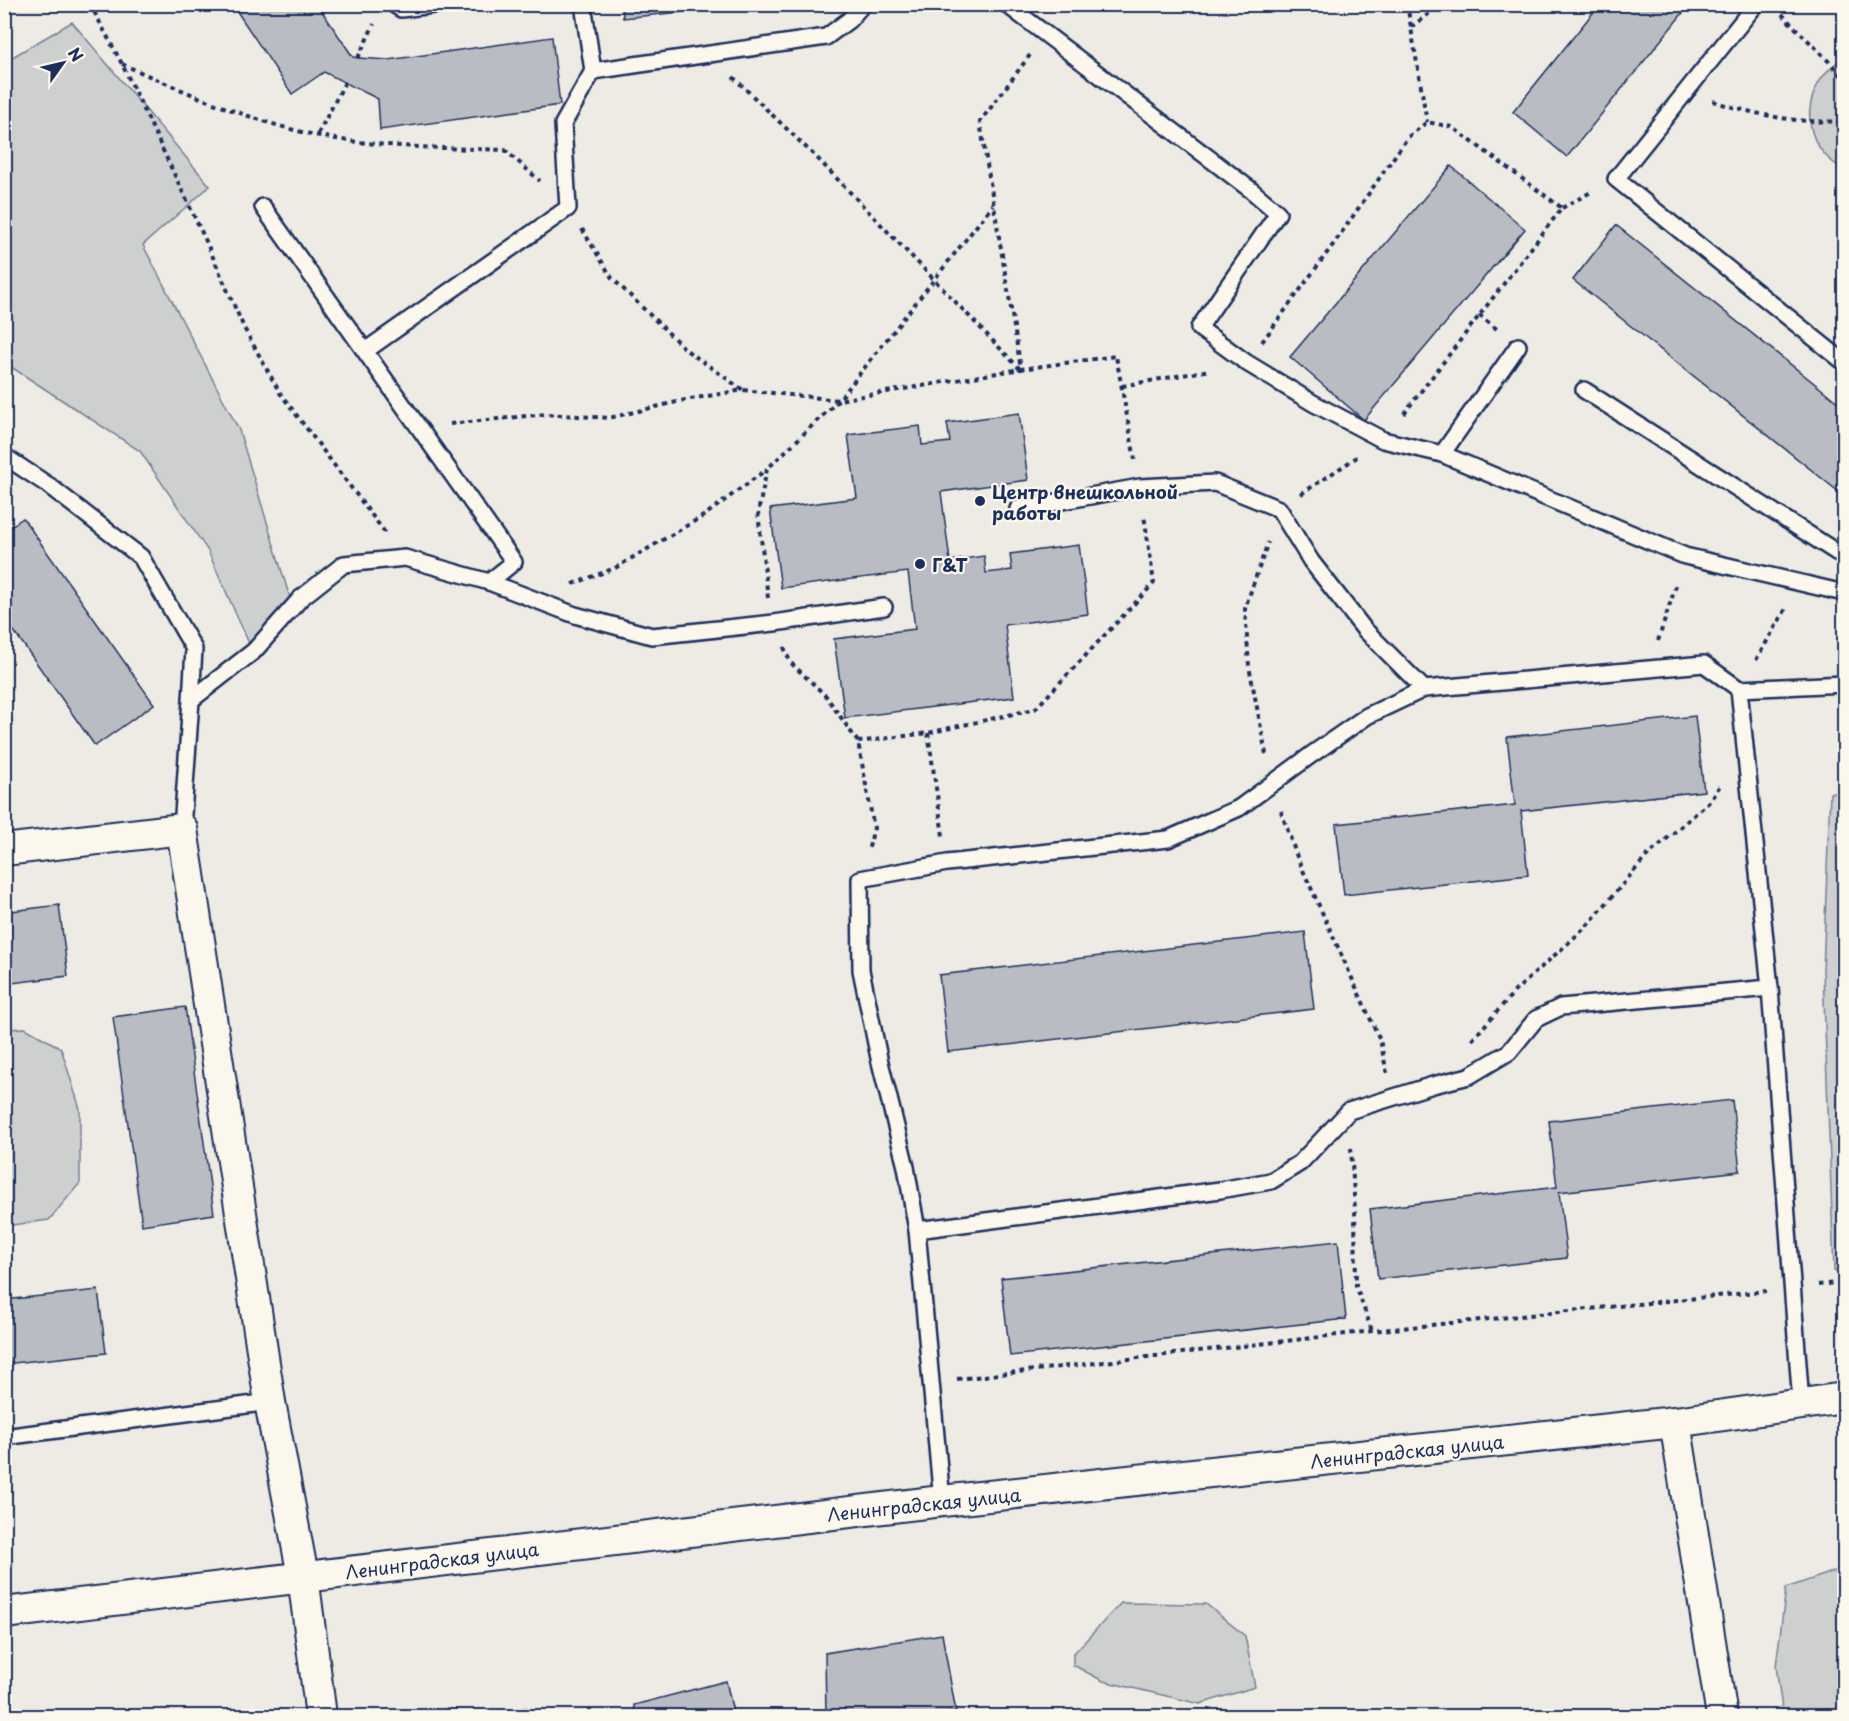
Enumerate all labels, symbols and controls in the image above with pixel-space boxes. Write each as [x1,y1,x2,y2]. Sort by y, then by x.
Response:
north arrow [33,33,93,93]
text: N [63,42,90,66]
place label: Центр внешкольной работы [992,478,1178,526]
marker: Центр внешкольной работы [973,494,987,508]
place label: Г&Т [932,551,968,578]
marker: Г&Т [913,557,927,571]
street label: Ленинградская улица [1309,1427,1506,1475]
street label: Ленинградская улица [826,1480,1023,1528]
street label: Ленинградская улица [344,1535,541,1585]

